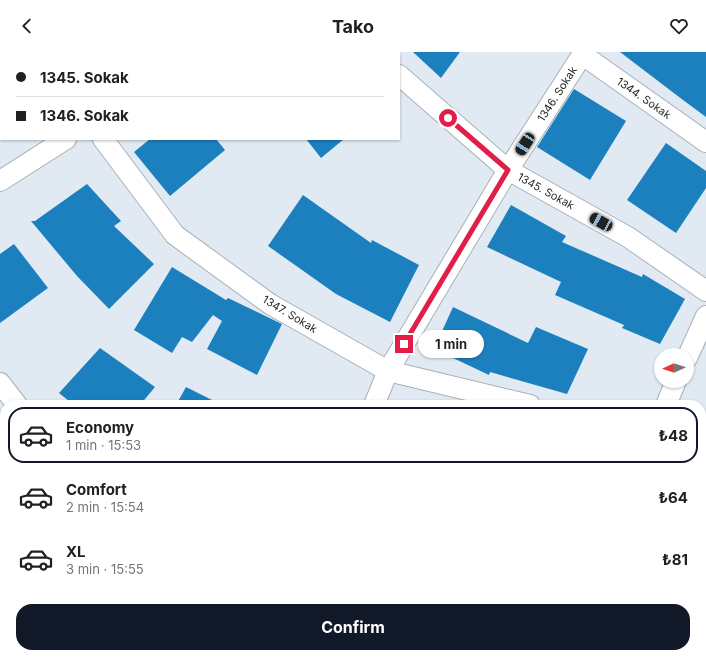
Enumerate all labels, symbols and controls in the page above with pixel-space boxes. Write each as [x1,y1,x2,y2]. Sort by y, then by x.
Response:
icon: back [16,15,38,37]
icon: heart [668,15,690,37]
text: Tako [332,16,374,37]
street label: 1346. Sokak [534,64,580,124]
text: 1345. Sokak [40,68,129,87]
street label: 1344. Sokak [614,74,674,122]
text: 1346. Sokak [40,106,129,125]
route start [439,109,457,127]
car [513,131,537,157]
street label: 1345. Sokak [515,170,577,212]
car [588,211,614,233]
street label: 1347. Sokak [260,292,320,336]
callout: 1 min [418,330,484,358]
route end [395,335,413,353]
text: 1 min [435,336,467,352]
north arrow [654,348,694,388]
map controls [654,348,694,388]
icon: car [18,417,54,453]
text: Economy [66,418,134,437]
text: ₺48 [658,426,688,445]
text: 1 min · 15:53 [66,437,141,453]
icon: car [18,479,54,515]
text: Comfort [66,480,127,499]
text: ₺64 [658,488,688,507]
text: 2 min · 15:54 [66,499,144,515]
icon: car [18,541,54,577]
text: XL [66,542,86,561]
text: ₺81 [662,550,688,569]
text: 3 min · 15:55 [66,561,144,577]
button: Confirm [16,604,690,650]

